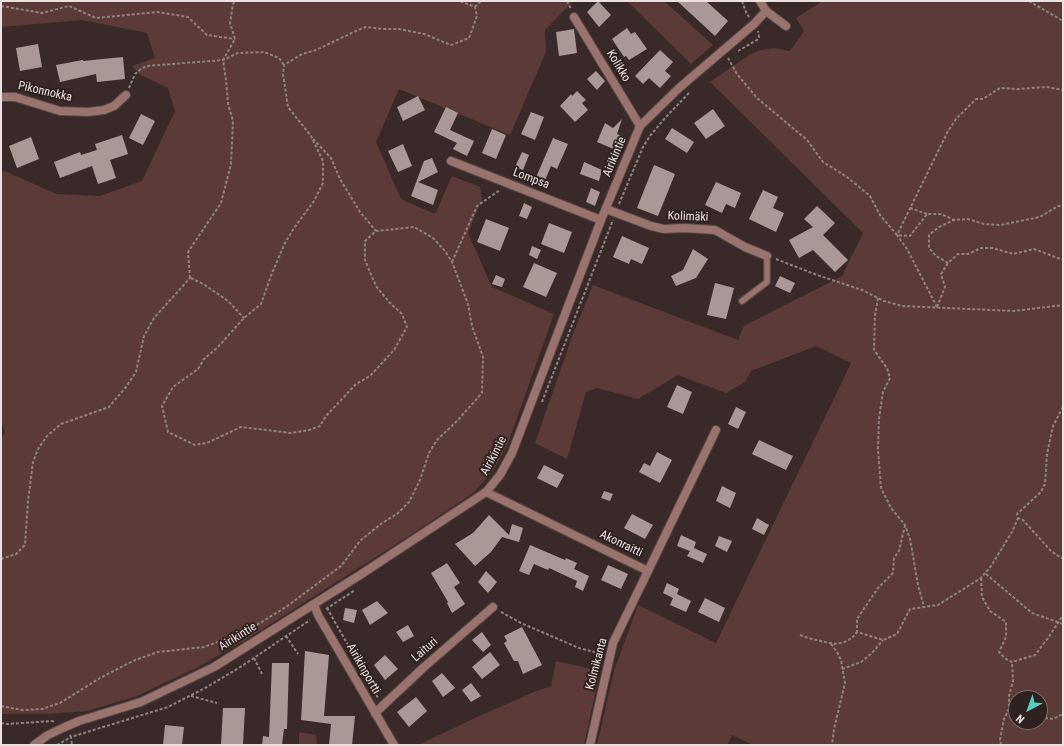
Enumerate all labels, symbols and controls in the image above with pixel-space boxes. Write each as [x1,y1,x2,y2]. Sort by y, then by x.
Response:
street label: Kolikko [603,47,633,85]
street label: Pikonnokka [17,79,73,105]
street label: Airikintie [600,135,630,179]
street label: Lompsa [511,165,551,193]
street label: Kolimäki [667,209,709,225]
street label: Airikintie [478,434,510,478]
street label: Akonraitti [597,527,645,561]
street label: Airikintie [216,620,260,654]
street label: Laituri [409,635,441,665]
street label: Kolmikanta [583,636,611,692]
street label: Airikinportti [343,641,383,697]
north arrow [1008,690,1048,730]
text: N [1014,712,1027,726]

